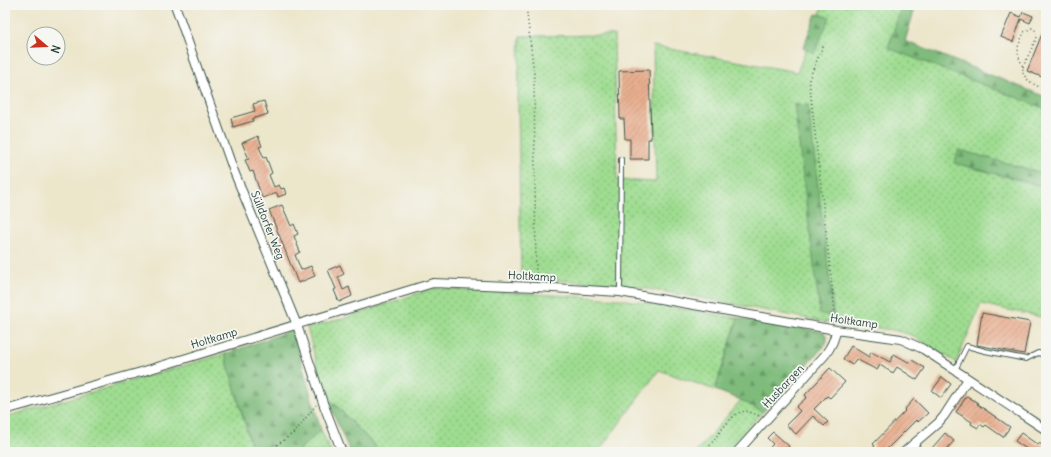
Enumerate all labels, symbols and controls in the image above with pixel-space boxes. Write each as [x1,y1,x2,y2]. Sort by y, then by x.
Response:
north arrow [26,26,66,66]
text: N [48,43,63,55]
street label: Sülldorfer Weg [248,189,288,261]
street label: Holtkamp [508,268,556,284]
street label: Holtkamp [829,311,879,331]
street label: Holtkamp [189,324,239,352]
street label: Husbargen [759,361,807,411]

